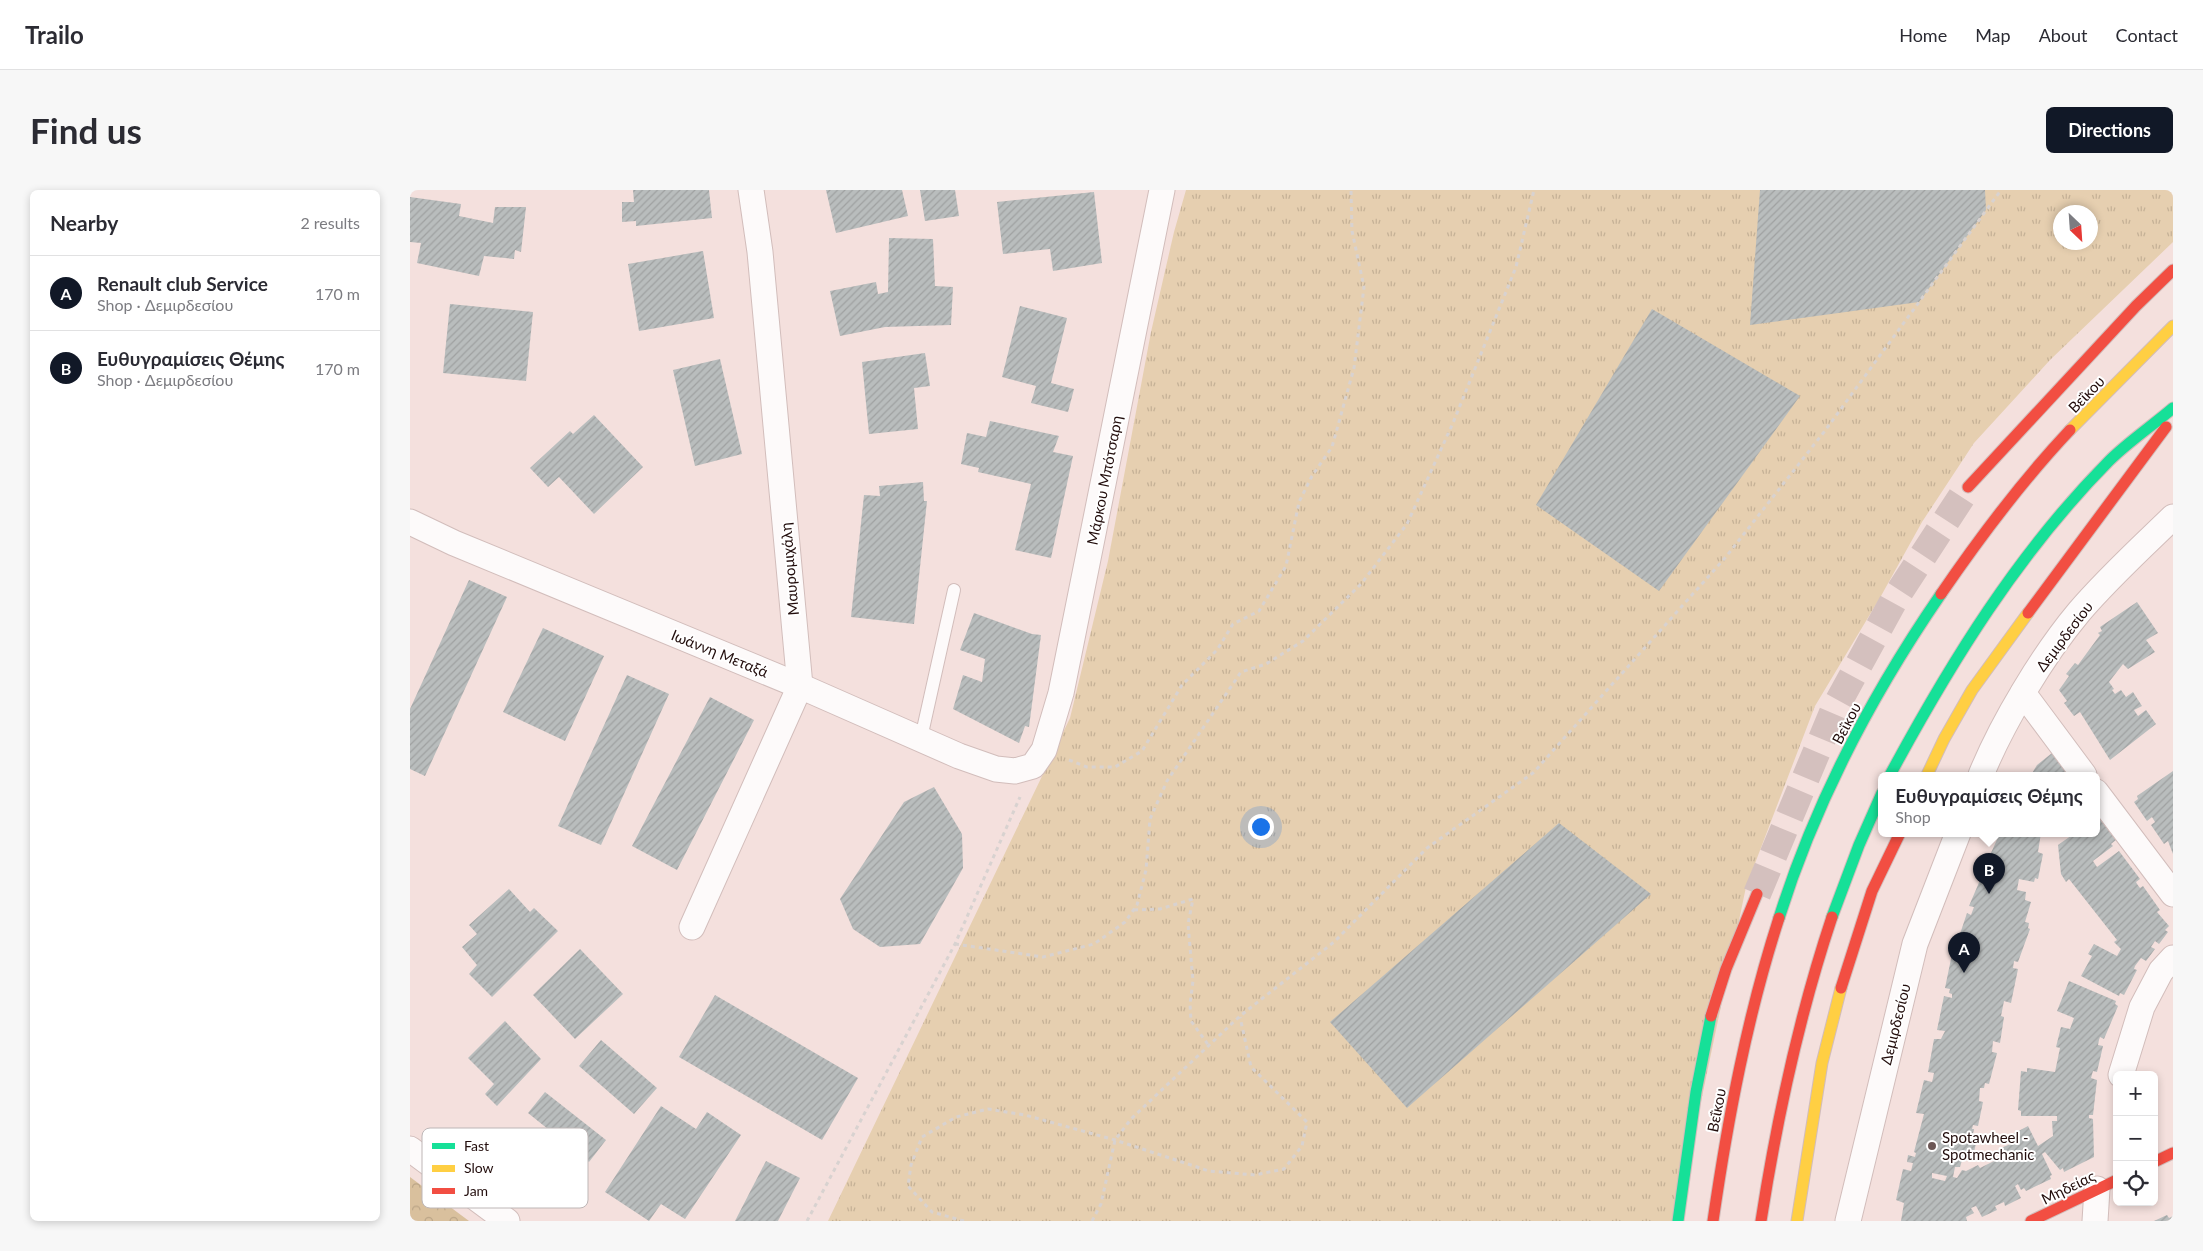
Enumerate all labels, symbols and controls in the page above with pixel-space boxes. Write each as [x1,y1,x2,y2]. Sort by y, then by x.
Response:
text: Trailo [25,20,84,49]
text: Home [1899,24,1947,46]
text: Map [1975,24,2011,46]
text: About [2039,24,2088,46]
text: Contact [2116,24,2178,46]
button: Directions [2046,107,2173,153]
text: Find us [30,109,142,151]
north arrow [2053,205,2098,250]
text: Nearby [50,210,118,235]
text: 2 results [300,213,360,232]
text: Renault club Service [97,272,268,295]
text: A [60,284,72,303]
text: 170 m [315,284,360,303]
text: Shop · Δεμιρδεσίου [97,295,233,314]
text: Ευθυγραμίσεις Θέμης [97,347,285,370]
text: B [61,359,71,378]
text: 170 m [315,359,360,378]
text: Shop · Δεμιρδεσίου [97,370,233,389]
street label: Βεΐκου [2064,372,2108,416]
street label: Μάρκου Μπότσαρη [1083,414,1125,546]
street label: Μαυρομιχάλη [776,522,802,616]
street label: Δεμιρδεσίου [2032,597,2096,675]
street label: Ιωάννη Μεταξά [668,625,771,682]
street label: Βεΐκου [1828,699,1864,747]
popup [1878,772,2100,837]
text: Ευθυγραμίσεις Θέμης [1895,784,2083,807]
text: Shop [1895,807,1931,826]
your location [1248,814,1274,840]
pin: B [1973,853,2005,894]
pin: A [1948,932,1980,973]
street label: Δεμιρδεσίου [1876,982,1914,1066]
map controls [2113,1071,2158,1206]
button: + [2113,1071,2158,1116]
street label: Βεΐκου [1703,1087,1729,1133]
button: − [2113,1116,2158,1161]
legend [422,1128,588,1208]
place label: Spotawheel - Spotmechanic [1942,1128,2035,1163]
text: Fast [464,1137,489,1154]
marker: Spotawheel - Spotmechanic [1926,1140,1938,1152]
text: Slow [464,1159,494,1176]
button: locate [2113,1161,2158,1206]
street label: Μηδείας [2038,1166,2098,1208]
text: Jam [464,1182,488,1199]

